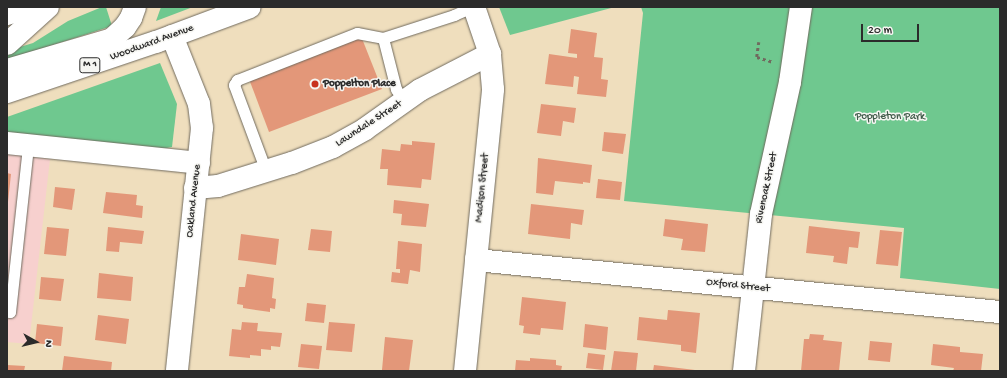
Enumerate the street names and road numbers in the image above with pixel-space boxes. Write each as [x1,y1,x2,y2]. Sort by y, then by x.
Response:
street label: Woodward Avenue [108,22,196,64]
road number: M 1 [79,57,101,73]
street label: Lawndale Street [333,98,405,150]
street label: Rivenoak Street [753,151,781,225]
street label: Madison Street [473,153,493,223]
street label: Oakland Avenue [184,164,204,238]
street label: Oxford Street [706,276,770,296]

